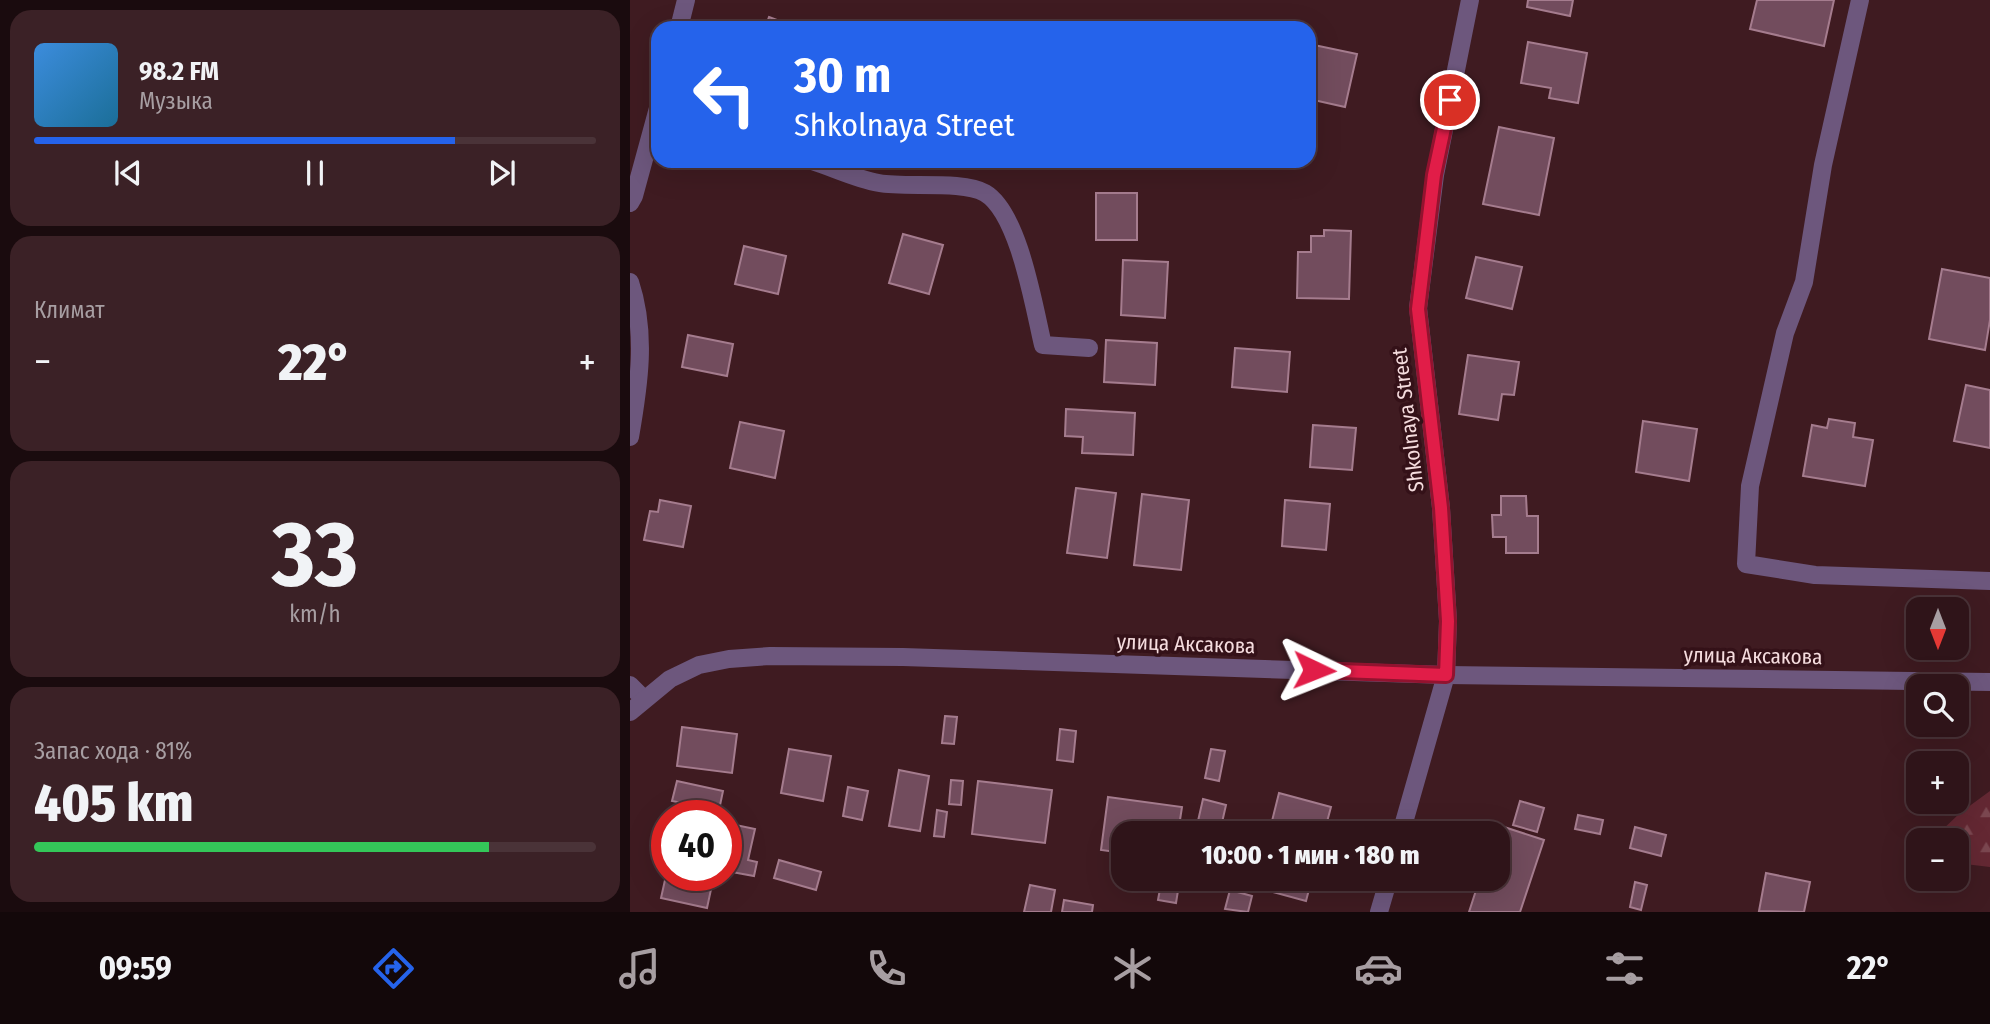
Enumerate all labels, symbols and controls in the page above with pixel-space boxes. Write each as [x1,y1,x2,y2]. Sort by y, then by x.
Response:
text: 30 m [794,46,892,105]
icon: left [679,49,770,140]
text: 98.2 FM [139,56,219,87]
pin [1420,70,1480,130]
icon: arrive [1431,81,1469,119]
text: Музыка [139,87,213,115]
text: Shkolnaya Street [794,106,1014,144]
icon: previous [109,154,147,192]
icon: pause [296,154,334,192]
icon: next [483,154,521,192]
text: Климат [34,296,105,324]
text: 22° [278,331,352,394]
text: − [34,339,51,385]
text: + [579,339,596,385]
street label: Shkolnaya Street [1386,347,1430,493]
text: 33 [272,500,358,609]
north arrow [1906,597,1969,660]
map controls [1906,597,1969,891]
text: km/h [289,600,341,628]
street label: улица Аксакова [1116,629,1256,659]
position arrow [1277,633,1351,707]
street label: улица Аксакова [1683,642,1823,670]
button: search [1906,674,1969,737]
text: Запас хода · 81% [34,737,192,765]
button: + [1906,751,1969,814]
text: 405 km [34,772,193,835]
speed limit sign: 40 [651,800,742,891]
button: − [1906,828,1969,891]
text: 10:00 · 1 мин · 180 m [1202,840,1419,871]
icon: directions [369,944,418,993]
icon: music [615,944,664,993]
icon: phone [862,944,911,993]
icon: climate [1108,944,1157,993]
icon: car [1354,944,1403,993]
icon: filters [1600,944,1649,993]
text: 09:59 [99,949,172,987]
text: 22° [1847,949,1891,987]

